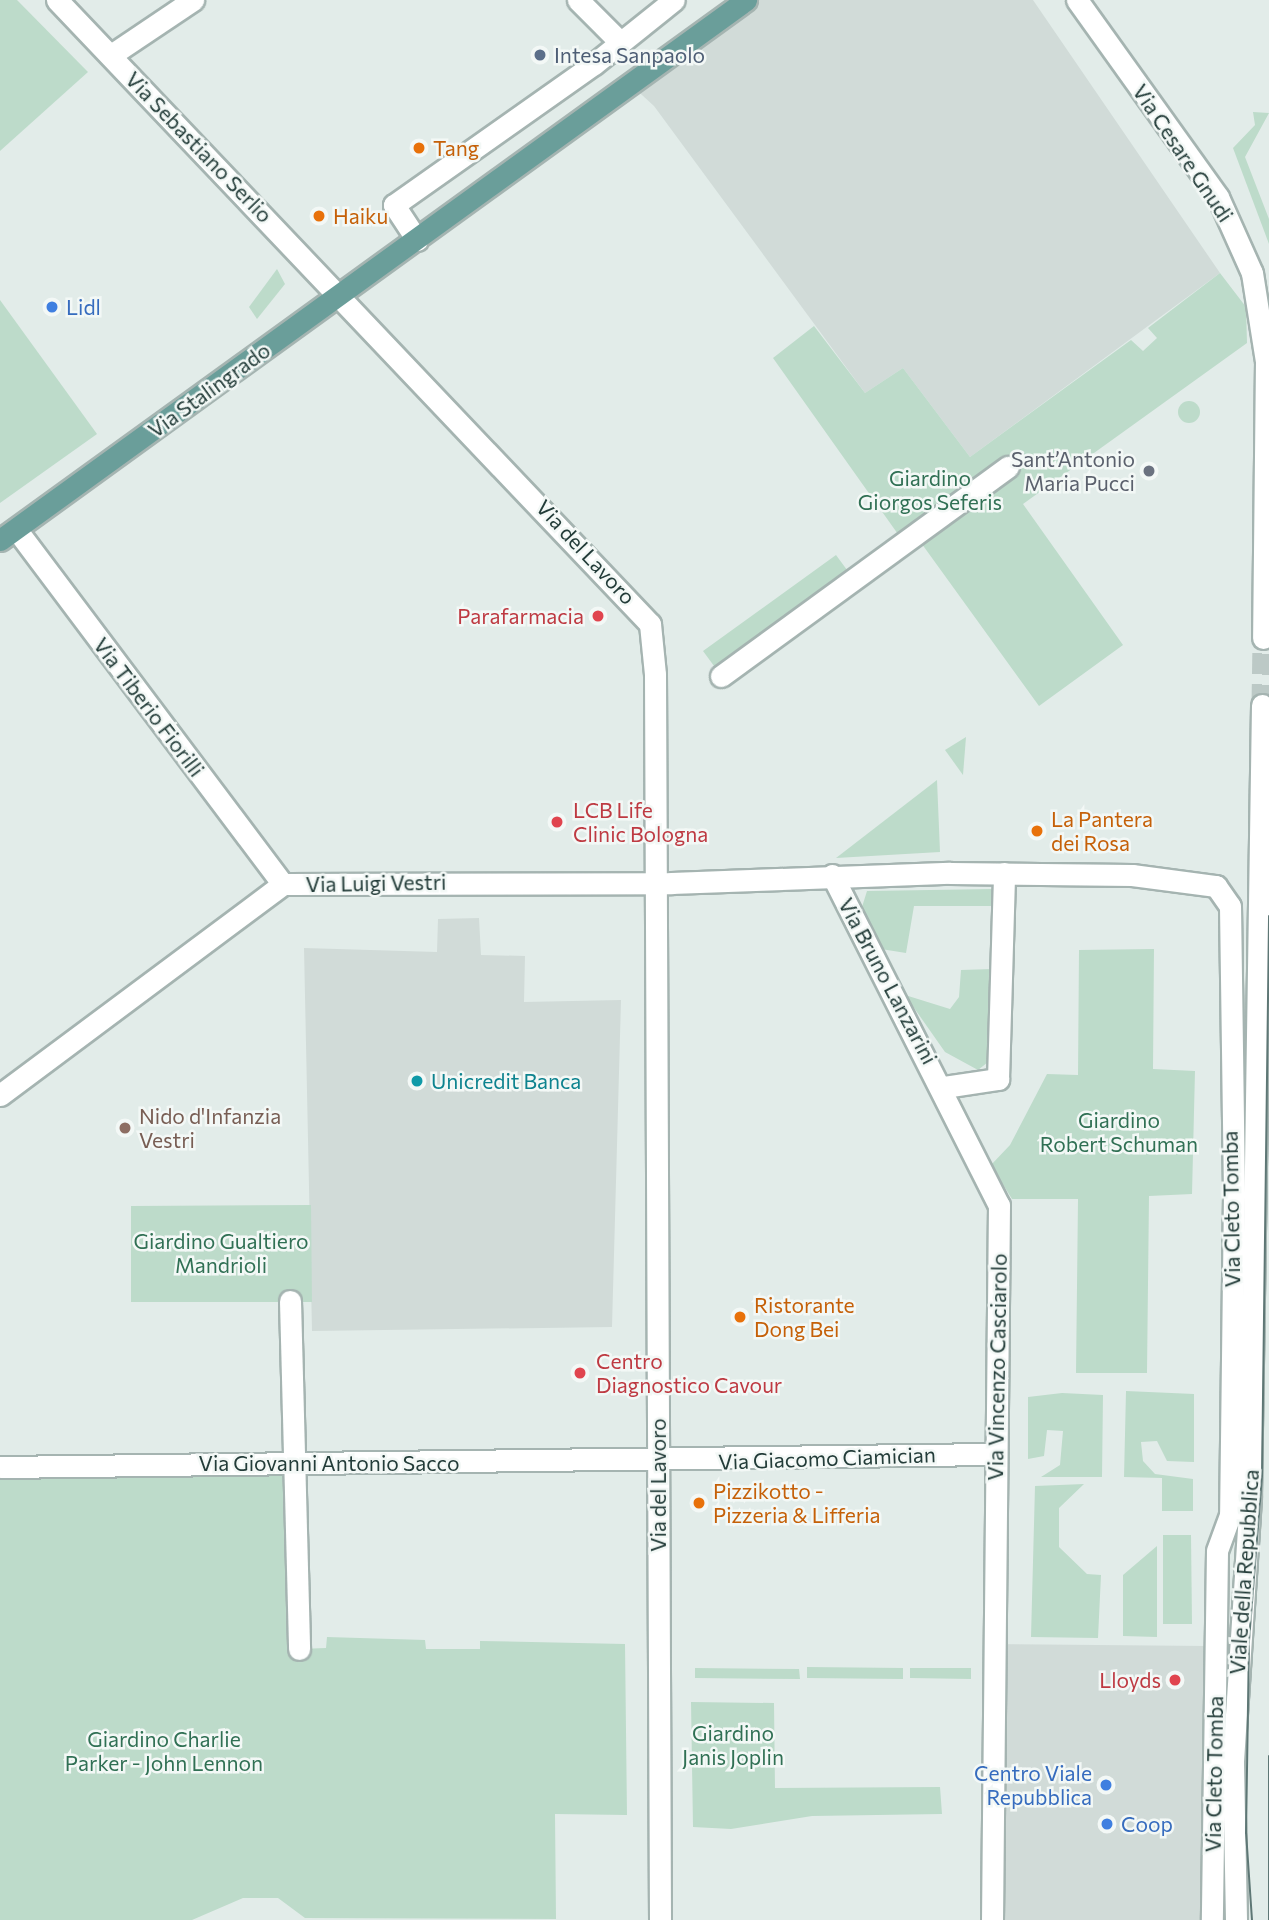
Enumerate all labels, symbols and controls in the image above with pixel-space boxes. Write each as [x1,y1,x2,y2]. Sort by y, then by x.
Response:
place label: Intesa Sanpaolo [554,42,705,68]
marker: Intesa Sanpaolo [532,47,548,63]
street label: Via Sebastiano Serlio [121,66,277,228]
street label: Via Cesare Gnudi [1128,79,1238,227]
place label: Tang [433,135,479,161]
marker: Tang [411,140,427,156]
place label: Haiku [333,203,388,229]
marker: Haiku [311,208,327,224]
place label: Lidl [66,294,101,320]
marker: Lidl [44,299,60,315]
street label: Via Stalingrado [143,337,275,443]
place label: Sant’Antonio Maria Pucci [1011,446,1135,496]
marker: Sant’Antonio Maria Pucci [1141,463,1157,479]
park label: Giardino Giorgos Seferis [858,465,1002,515]
street label: Via del Lavoro [531,495,641,609]
place label: Parafarmacia [457,603,584,629]
marker: Parafarmacia [590,608,606,624]
street label: Via Tiberio Fiorilli [89,633,209,781]
place label: LCB Life Clinic Bologna [573,797,708,847]
place label: La Pantera dei Rosa [1051,806,1153,856]
marker: LCB Life Clinic Bologna [547,812,567,832]
marker: La Pantera dei Rosa [1029,823,1045,839]
street label: Via Luigi Vestri [305,869,447,897]
street label: Via Bruno Lanzarini [834,894,942,1068]
place label: Unicredit Banca [431,1068,581,1094]
marker: Unicredit Banca [409,1073,425,1089]
place label: Nido d'Infanzia Vestri [139,1103,281,1153]
park label: Giardino Robert Schuman [1040,1107,1198,1157]
marker: Nido d'Infanzia Vestri [117,1120,133,1136]
street label: Via Cleto Tomba [1217,1130,1245,1288]
park label: Giardino Gualtiero Mandrioli [133,1228,309,1278]
street label: Via Vincenzo Casciarolo [982,1253,1012,1481]
place label: Ristorante Dong Bei [754,1292,855,1342]
marker: Ristorante Dong Bei [732,1309,748,1325]
place label: Centro Diagnostico Cavour [596,1348,782,1398]
marker: Centro Diagnostico Cavour [570,1363,590,1383]
street label: Via del Lavoro [645,1418,671,1552]
street label: Via Giacomo Ciamician [718,1442,936,1474]
street label: Via Giovanni Antonio Sacco [199,1450,459,1476]
street label: Viale della Repubblica [1224,1469,1264,1675]
place label: Pizzikotto - Pizzeria & Lifferia [713,1478,881,1528]
marker: Pizzikotto - Pizzeria & Lifferia [691,1495,707,1511]
place label: Lloyds [1099,1667,1161,1693]
marker: Lloyds [1167,1672,1183,1688]
street label: Via Cleto Tomba [1200,1695,1228,1853]
park label: Giardino Janis Joplin [682,1720,784,1770]
park label: Giardino Charlie Parker - John Lennon [65,1726,263,1776]
place label: Centro Viale Repubblica [974,1760,1092,1810]
marker: Centro Viale Repubblica [1098,1777,1114,1793]
place label: Coop [1121,1811,1173,1837]
marker: Coop [1099,1816,1115,1832]

